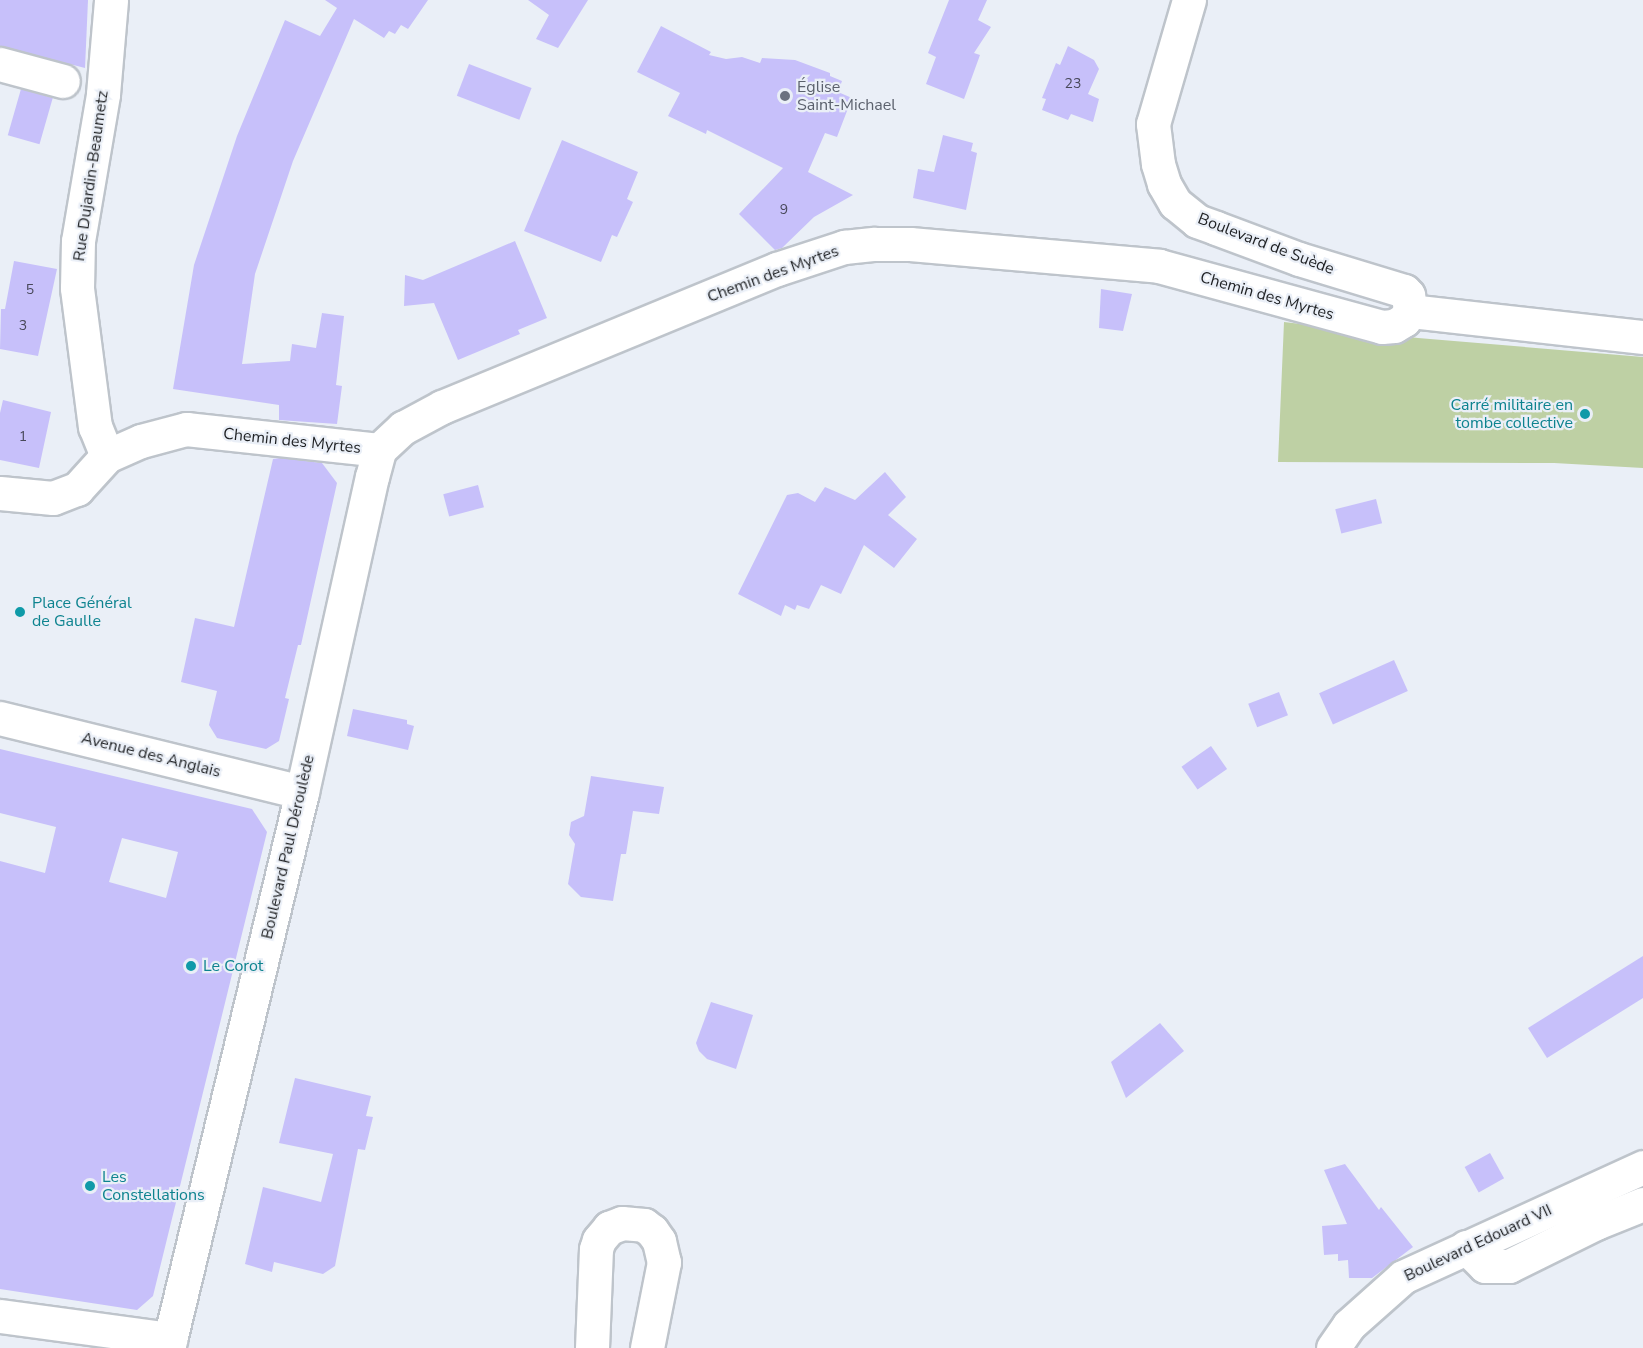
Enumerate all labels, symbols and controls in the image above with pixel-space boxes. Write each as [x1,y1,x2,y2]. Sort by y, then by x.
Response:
house number: 23 [1065,76,1081,92]
place label: Église Saint-Michael [797,77,896,115]
marker: Église Saint-Michael [778,89,792,103]
street label: Rue Dujardin-Beaumetz [70,90,112,262]
house number: 9 [780,202,788,218]
street label: Boulevard de Suède [1195,209,1337,279]
street label: Chemin des Myrtes [705,241,841,307]
street label: Chemin des Myrtes [1198,268,1336,324]
house number: 5 [26,282,34,298]
house number: 3 [19,318,27,334]
place label: Carré militaire en tombe collective [1451,395,1573,433]
marker: Carré militaire en tombe collective [1578,407,1592,421]
street label: Chemin des Myrtes [222,424,362,458]
house number: 1 [19,429,27,445]
place label: Place Général de Gaulle [32,593,132,631]
marker: Place Général de Gaulle [13,605,27,619]
street label: Avenue des Anglais [79,728,223,782]
street label: Boulevard Paul Déroulède [257,753,319,941]
place label: Le Corot [203,956,263,976]
marker: Le Corot [184,959,198,973]
place label: Les Constellations [102,1167,205,1205]
marker: Les Constellations [83,1179,97,1193]
street label: Boulevard Edouard VII [1401,1200,1555,1286]

